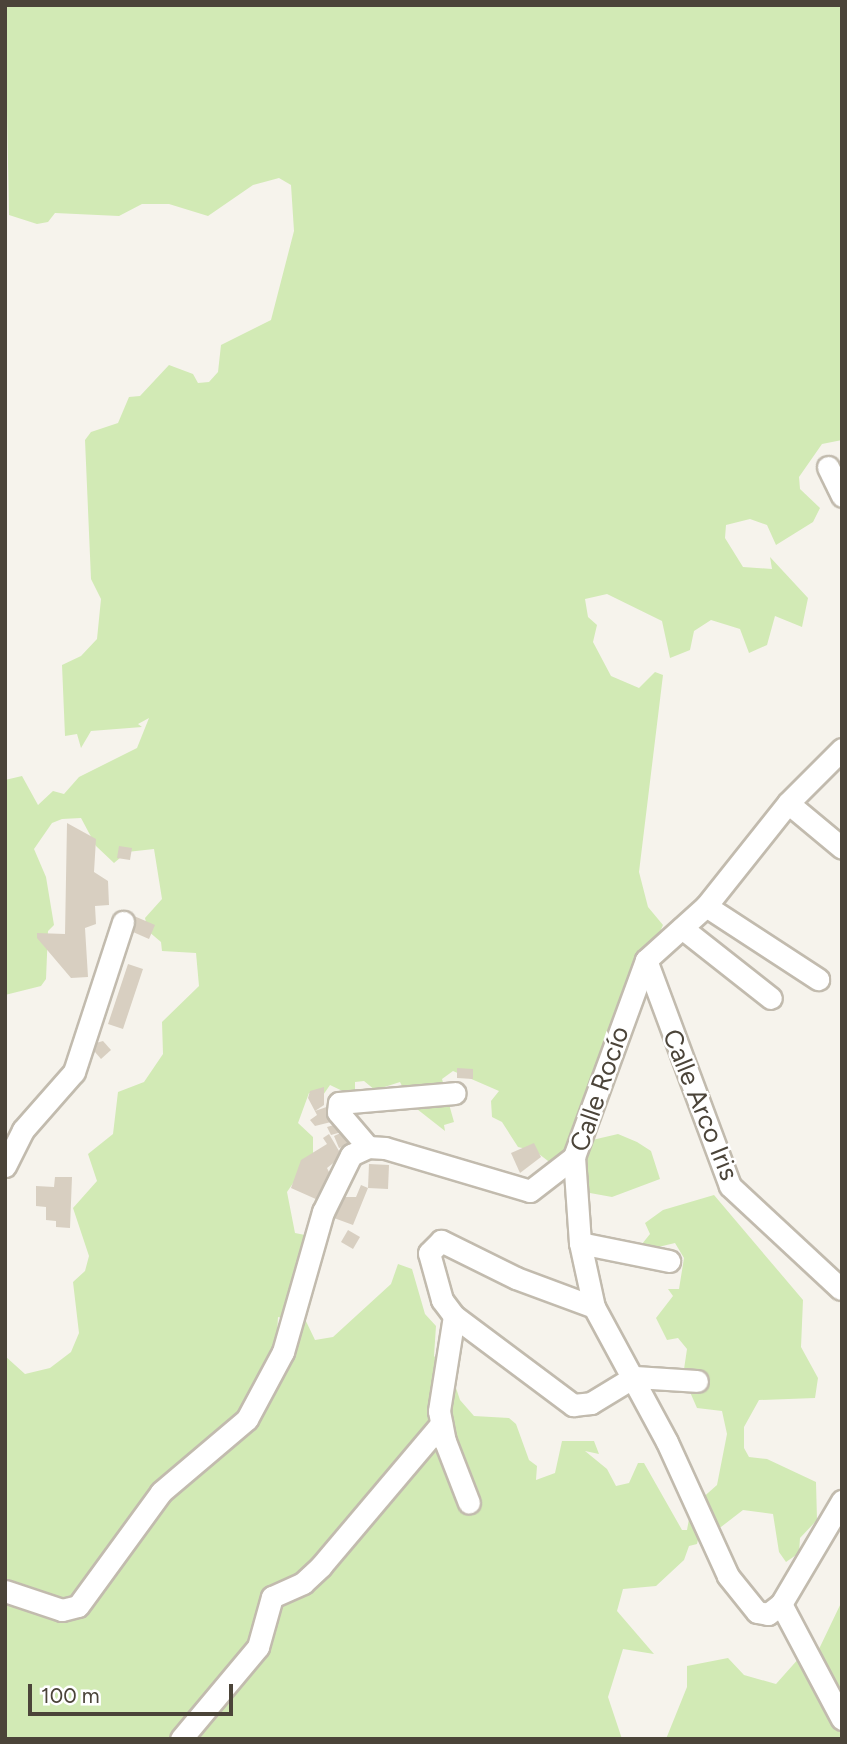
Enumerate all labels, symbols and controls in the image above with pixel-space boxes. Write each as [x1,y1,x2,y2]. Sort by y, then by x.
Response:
street label: Calle Rocío [564,1022,636,1156]
street label: Calle Arco Iris [656,1025,744,1185]
scale bar [32,1670,236,1714]
text: 100 m [41,1683,100,1708]

